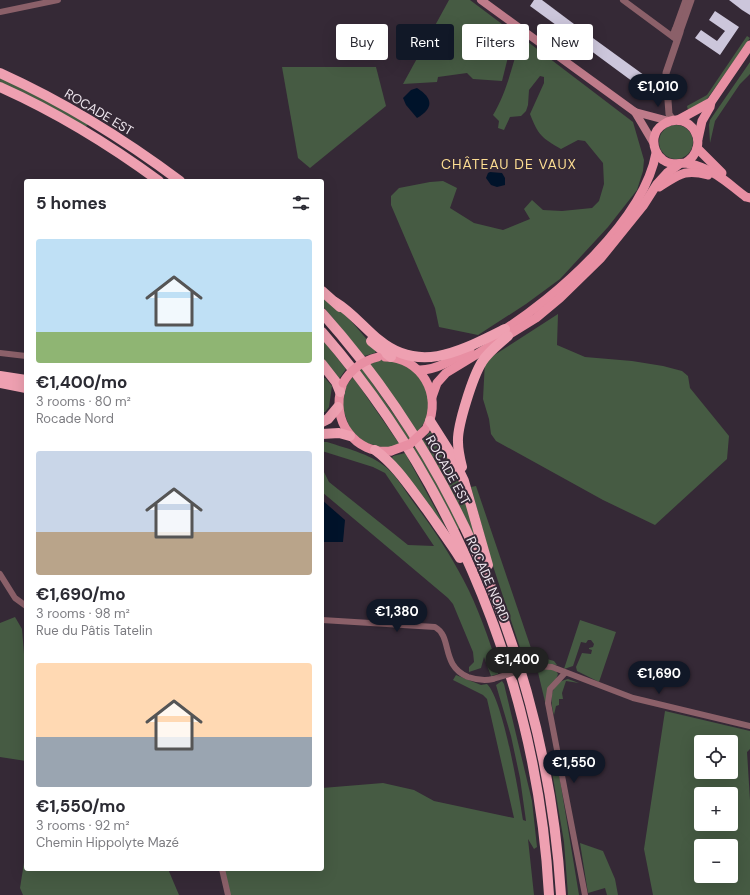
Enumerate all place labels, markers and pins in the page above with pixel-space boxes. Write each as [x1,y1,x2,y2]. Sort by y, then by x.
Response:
pin: €1,010 [625,74,691,108]
pin: €1,380 [364,599,430,633]
pin: €1,400 [484,647,550,681]
pin: €1,690 [626,661,692,695]
pin: €1,550 [541,750,607,784]

